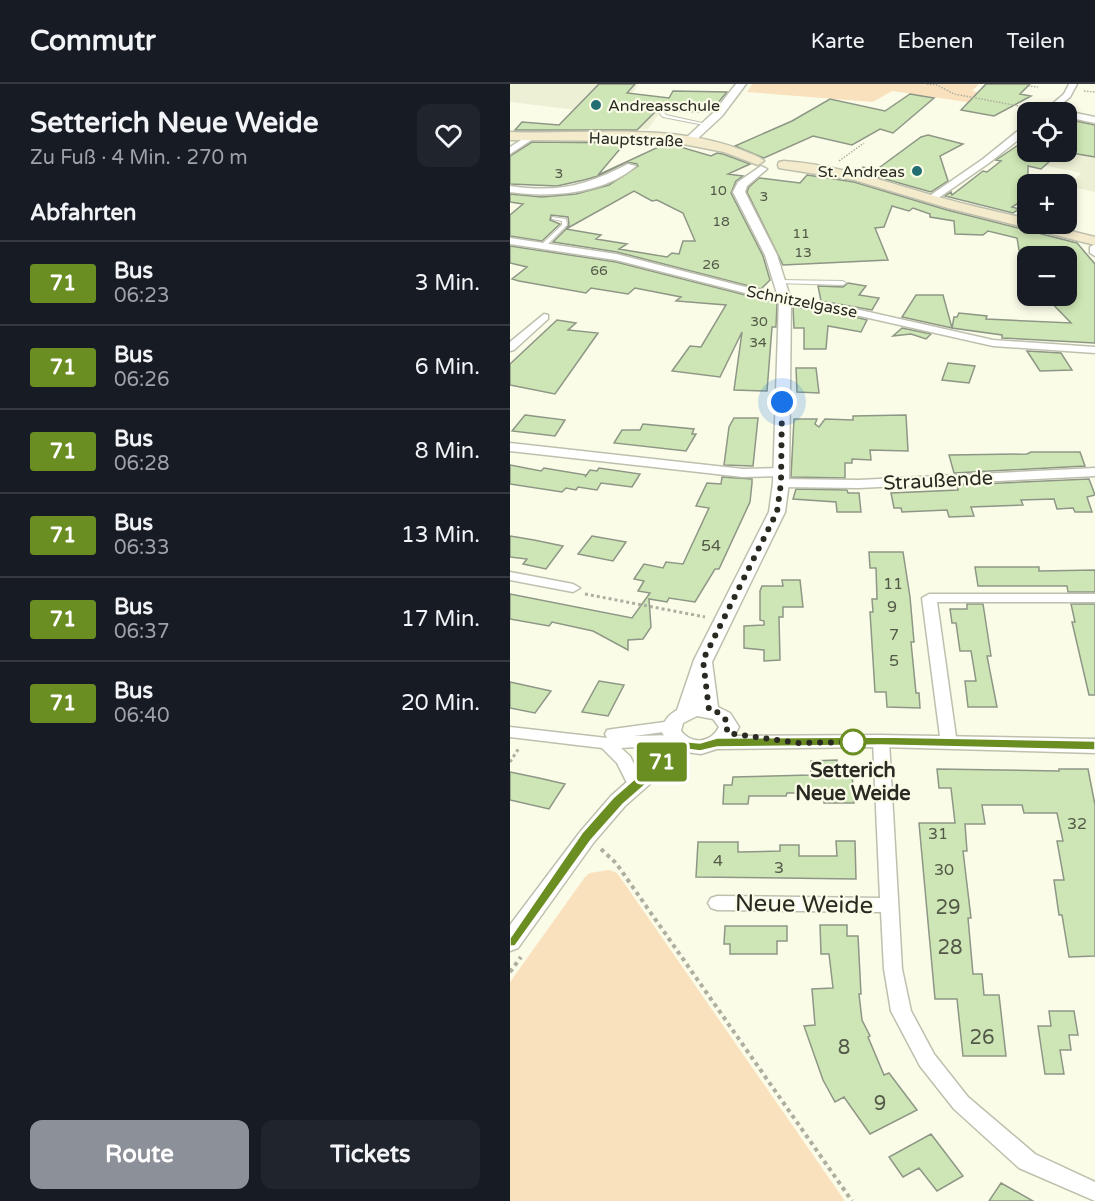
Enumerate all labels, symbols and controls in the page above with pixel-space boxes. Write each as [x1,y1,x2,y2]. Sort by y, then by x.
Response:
text: Commutr [30,24,156,58]
text: Karte [811,29,865,54]
text: Ebenen [898,29,974,54]
text: Teilen [1007,29,1065,54]
place label: Andreasschule [608,96,720,116]
marker: Andreasschule [589,98,603,112]
map controls [1017,102,1077,306]
button: locate [1017,102,1077,162]
button: heart [417,104,480,167]
text: Setterich Neue Weide [30,106,319,140]
street label: Hauptstraße [588,128,684,152]
text: Zu Fuß · 4 Min. · 270 m [30,146,248,170]
place label: St. Andreas [818,162,905,182]
marker: St. Andreas [910,164,924,178]
house number: 3 [555,165,563,182]
button: + [1017,174,1077,234]
house number: 10 [709,182,727,199]
house number: 3 [760,188,768,205]
text: Abfahrten [30,200,136,226]
house number: 18 [712,213,730,230]
house number: 11 [792,225,810,242]
house number: 13 [794,244,812,261]
button: − [1017,246,1077,306]
house number: 26 [702,256,720,273]
text: Bus [114,258,153,284]
house number: 66 [590,262,608,279]
text: 3 Min. [415,270,480,296]
text: 71 [50,271,76,296]
street label: Schnitzelgasse [745,281,859,323]
text: 06:23 [114,284,169,308]
house number: 30 [750,313,768,330]
house number: 34 [749,334,767,351]
text: Bus [114,342,153,368]
text: 6 Min. [415,354,480,380]
text: 71 [50,355,76,380]
text: 06:26 [114,368,169,392]
your location [767,387,797,417]
text: Bus [114,426,153,452]
text: 8 Min. [415,438,480,464]
text: 71 [50,439,76,464]
text: 06:28 [114,452,169,476]
street label: Straußende [882,466,994,496]
text: Bus [114,510,153,536]
text: 13 Min. [401,522,480,548]
text: 71 [50,523,76,548]
text: 06:33 [114,536,169,560]
house number: 54 [701,536,721,556]
house number: 11 [883,574,903,594]
text: Bus [114,594,153,620]
house number: 9 [887,597,897,617]
text: 17 Min. [401,606,480,632]
text: 71 [50,607,76,632]
text: 06:37 [114,620,169,644]
house number: 7 [889,625,899,645]
house number: 5 [889,651,899,671]
text: Bus [114,678,153,704]
text: 20 Min. [401,690,480,716]
text: 71 [50,691,76,716]
text: 06:40 [114,704,169,728]
marker: Setterich Neue Weide [840,729,866,755]
line badge: 71 [635,742,689,782]
text: 71 [649,750,675,775]
place label: Setterich Neue Weide [795,759,911,806]
house number: 32 [1067,814,1087,834]
house number: 31 [928,824,948,844]
house number: 4 [713,851,723,871]
house number: 3 [774,858,784,878]
house number: 30 [934,860,954,880]
street label: Neue Weide [735,889,873,920]
house number: 29 [935,896,961,920]
house number: 28 [937,936,963,960]
house number: 26 [969,1026,995,1050]
house number: 8 [838,1036,850,1060]
house number: 9 [874,1092,886,1116]
button: Route [30,1120,249,1189]
button: Tickets [261,1120,480,1189]

